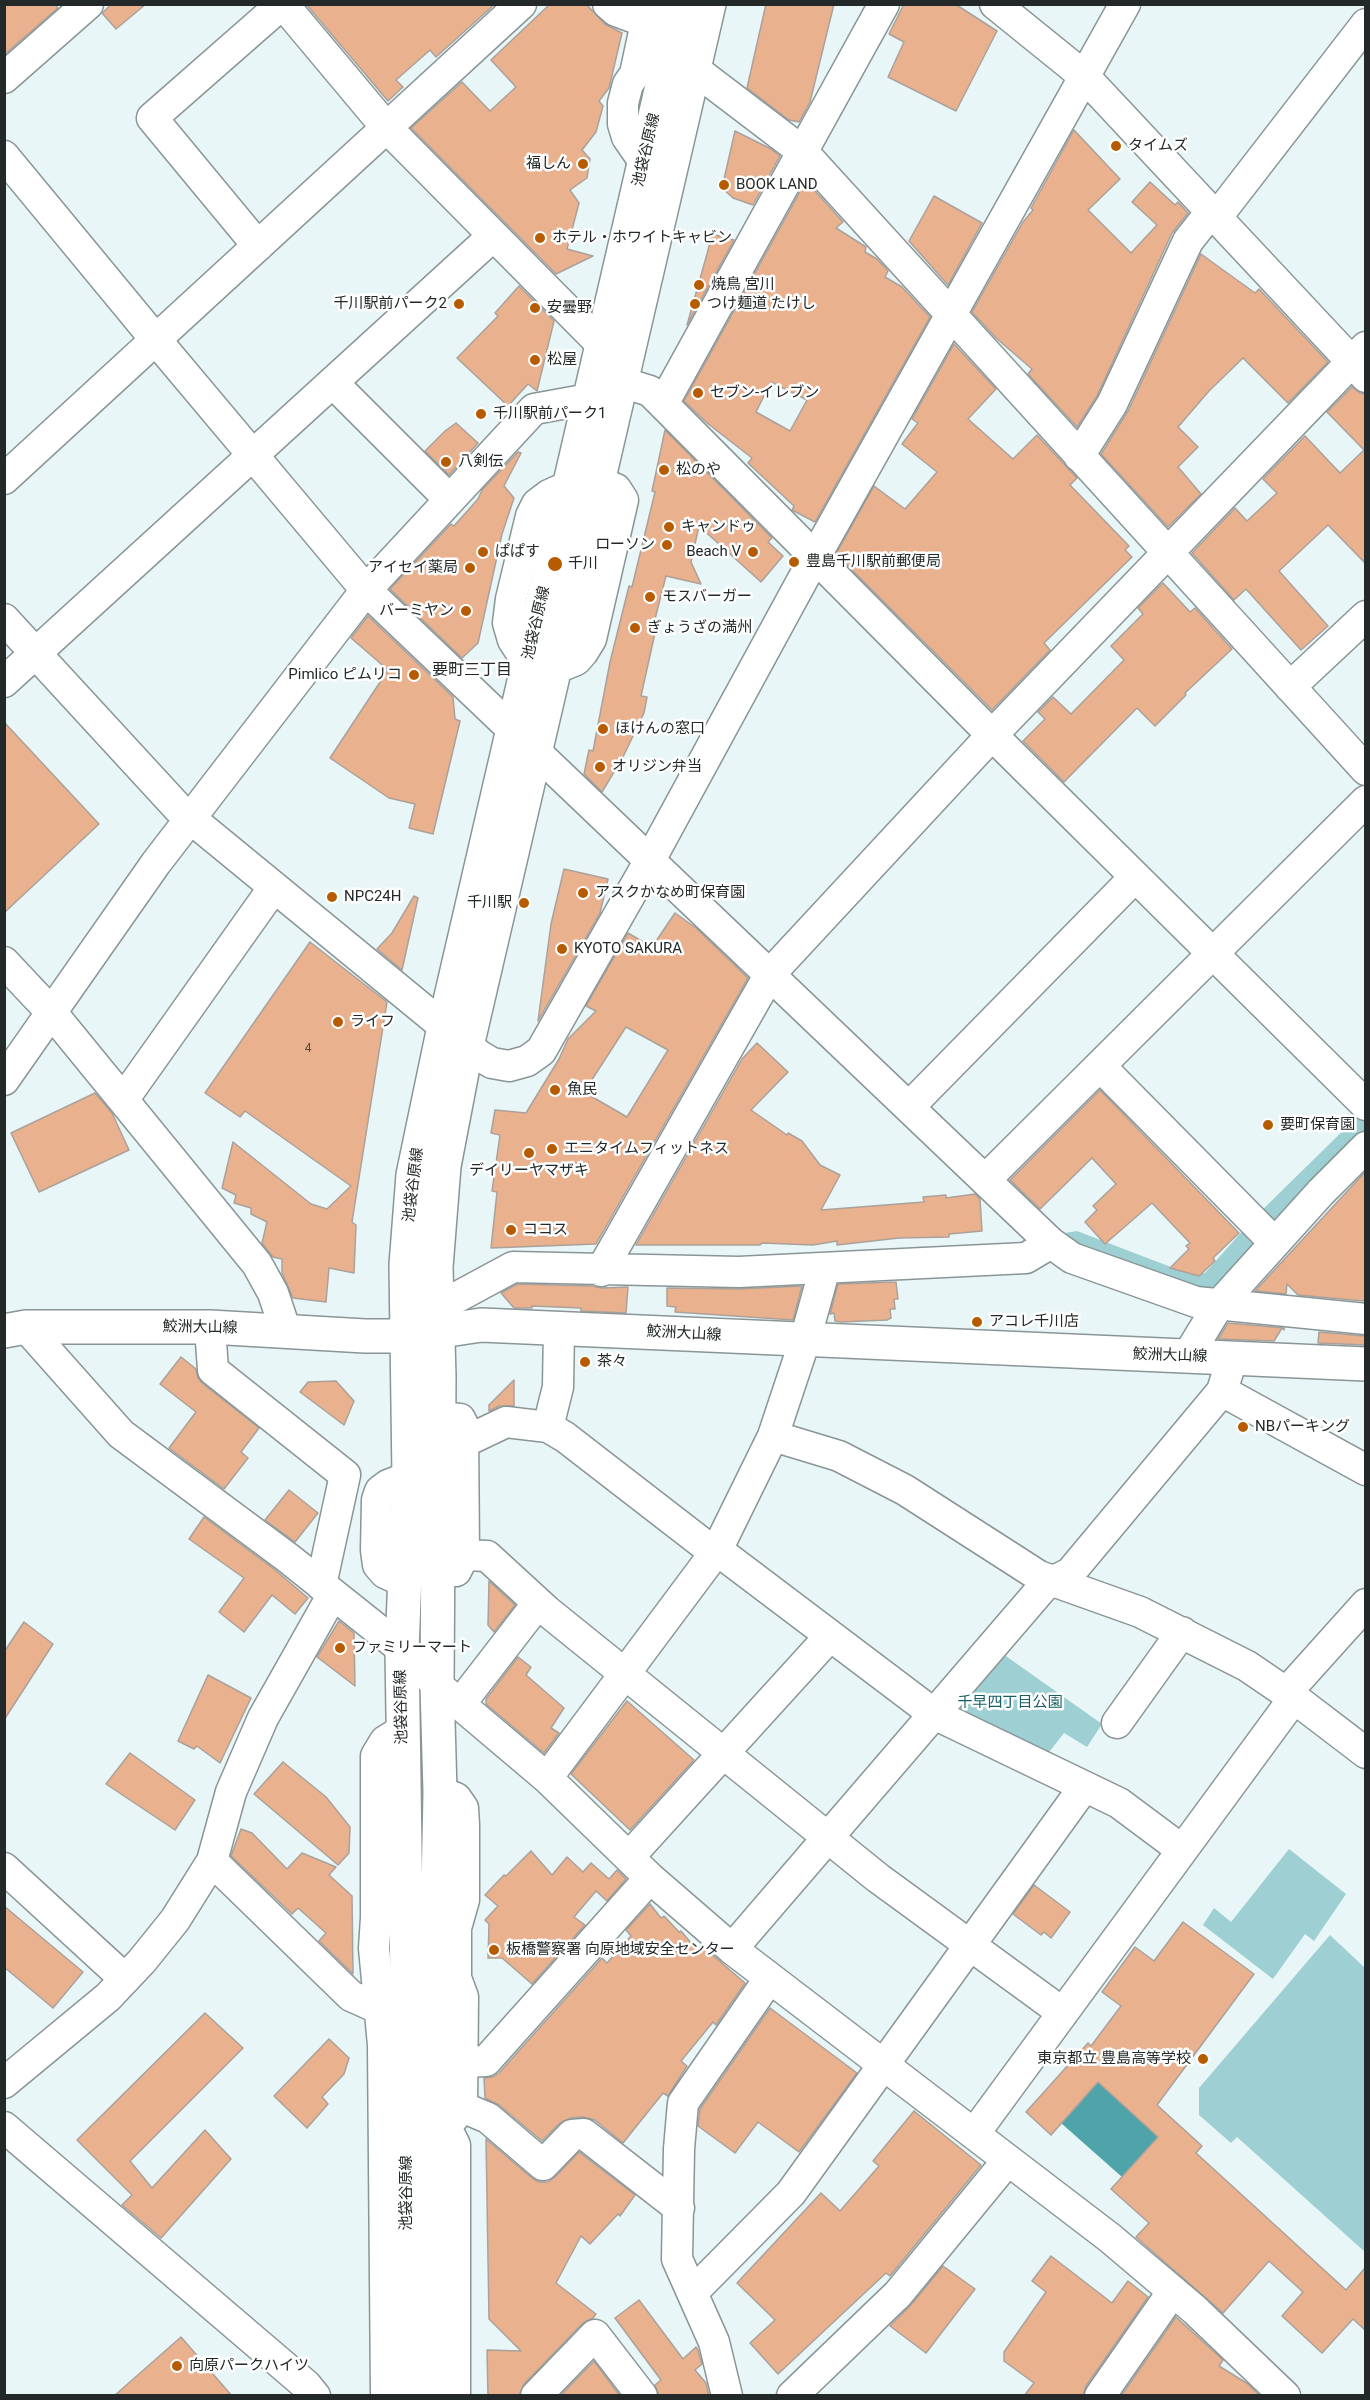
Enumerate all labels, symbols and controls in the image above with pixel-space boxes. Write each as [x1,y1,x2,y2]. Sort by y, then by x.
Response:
street label: 池袋谷原線 [630,111,664,189]
place label: タイムズ [1128,137,1188,155]
marker: タイムズ [1109,139,1123,153]
place label: 福しん [526,155,571,173]
marker: 福しん [576,157,590,171]
place label: BOOK LAND [736,176,818,194]
marker: BOOK LAND [717,178,731,192]
place label: ホテル・ホワイトキャビン [552,229,732,247]
marker: ホテル・ホワイトキャビン [533,231,547,245]
place label: 焼鳥 宮川 [711,276,775,294]
marker: 焼鳥 宮川 [692,278,706,292]
place label: 千川駅前パーク2 [334,295,447,313]
place label: つけ麺道 たけし [707,295,816,313]
marker: 千川駅前パーク2 [452,297,466,311]
marker: つけ麺道 たけし [688,297,702,311]
place label: 安曇野 [547,299,592,317]
marker: 安曇野 [528,301,542,315]
place label: 松屋 [547,351,577,369]
marker: 松屋 [528,353,542,367]
place label: セブン-イレブン [710,384,819,402]
marker: セブン-イレブン [691,386,705,400]
place label: 千川駅前パーク1 [493,405,606,423]
marker: 千川駅前パーク1 [474,407,488,421]
place label: 八剣伝 [458,453,503,471]
marker: 八剣伝 [439,455,453,469]
place label: 松のや [676,461,721,479]
marker: 松のや [657,463,671,477]
place label: キャンドゥ [681,518,756,536]
marker: キャンドゥ [662,520,676,534]
place label: ローソン [595,536,655,554]
marker: ローソン [660,538,674,552]
place label: ぱぱす [495,543,540,561]
place label: Beach V [686,543,741,561]
marker: ぱぱす [476,545,490,559]
marker: Beach V [746,545,760,559]
place label: 豊島千川駅前郵便局 [806,553,941,571]
marker: 千川 [546,555,564,573]
place label: 千川 [568,555,598,573]
marker: 豊島千川駅前郵便局 [787,555,801,569]
place label: アイセイ薬局 [368,559,458,577]
marker: アイセイ薬局 [463,561,477,575]
street label: 池袋谷原線 [520,584,554,662]
place label: モスバーガー [662,588,752,606]
marker: モスバーガー [643,590,657,604]
place label: バーミヤン [379,602,454,620]
marker: バーミヤン [459,604,473,618]
place label: ぎょうざの満州 [647,619,752,637]
marker: ぎょうざの満州 [628,621,642,635]
district label: 要町三丁目 [432,661,512,681]
place label: Pimlico ピムリコ [288,666,402,684]
marker: Pimlico ピムリコ [407,668,421,682]
place label: ほけんの窓口 [615,720,705,738]
marker: ほけんの窓口 [596,722,610,736]
place label: オリジン弁当 [612,758,702,776]
marker: オリジン弁当 [593,760,607,774]
place label: アスクかなめ町保育園 [595,884,745,902]
marker: アスクかなめ町保育園 [576,886,590,900]
place label: NPC24H [344,888,401,906]
marker: NPC24H [325,890,339,904]
place label: 千川駅 [467,894,512,912]
marker: 千川駅 [517,896,531,910]
place label: KYOTO SAKURA [574,940,682,958]
marker: KYOTO SAKURA [555,942,569,956]
place label: ライフ [350,1013,395,1031]
marker: ライフ [331,1015,345,1029]
house number: 4 [305,1042,311,1056]
place label: 魚民 [567,1081,597,1099]
marker: 魚民 [548,1083,562,1097]
place label: 要町保育園 [1280,1116,1355,1134]
marker: 要町保育園 [1261,1118,1275,1132]
place label: エニタイムフィットネス [564,1140,729,1158]
marker: エニタイムフィットネス [545,1142,559,1156]
marker: デイリーヤマザキ [522,1146,536,1160]
street label: 池袋谷原線 [400,1147,428,1223]
place label: デイリーヤマザキ [469,1162,589,1180]
place label: ココス [523,1221,568,1239]
marker: ココス [504,1223,518,1237]
place label: アコレ千川店 [989,1313,1079,1331]
marker: アコレ千川店 [970,1315,984,1329]
street label: 鮫洲大山線 [162,1318,238,1338]
street label: 鮫洲大山線 [646,1323,722,1345]
street label: 鮫洲大山線 [1132,1346,1208,1366]
place label: 茶々 [597,1353,627,1371]
marker: 茶々 [578,1355,592,1369]
place label: NBパーキング [1255,1418,1350,1436]
marker: NBパーキング [1236,1420,1250,1434]
place label: ファミリーマート [352,1639,472,1657]
marker: ファミリーマート [333,1641,347,1655]
street label: 池袋谷原線 [392,1669,412,1745]
park label: 千早四丁目公園 [958,1694,1062,1712]
place label: 板橋警察署 向原地域安全センター [506,1941,735,1959]
marker: 板橋警察署 向原地域安全センター [487,1943,501,1957]
place label: 東京都立 豊島高等学校 [1037,2050,1191,2068]
marker: 東京都立 豊島高等学校 [1196,2052,1210,2066]
street label: 池袋谷原線 [398,2156,416,2230]
place label: 向原パークハイツ [189,2357,309,2375]
marker: 向原パークハイツ [170,2359,184,2373]

